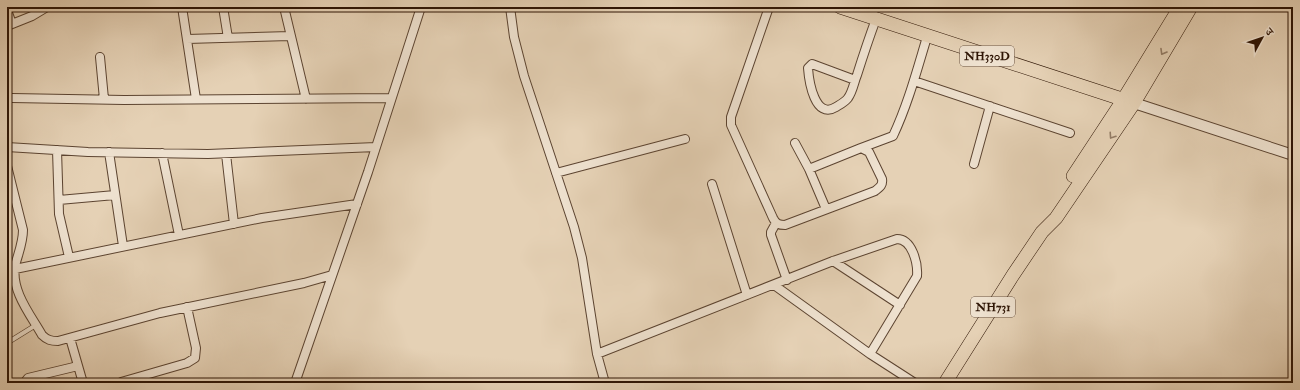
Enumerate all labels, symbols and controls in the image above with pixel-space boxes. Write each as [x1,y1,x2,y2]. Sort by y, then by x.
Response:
north arrow [1242,18,1282,58]
text: उ [1262,25,1277,39]
road number: NH330D [960,46,1014,66]
one-way arrow [1161,48,1168,55]
one-way arrow [1110,131,1117,138]
road number: NH731 [971,297,1015,317]

